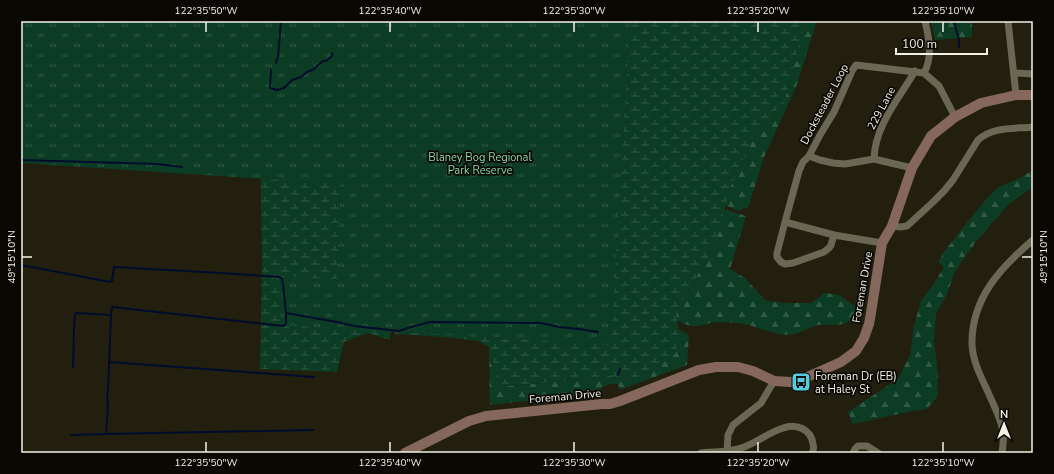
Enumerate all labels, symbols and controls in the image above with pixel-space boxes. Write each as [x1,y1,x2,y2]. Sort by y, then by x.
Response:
text: 122°35'50"W [175,4,237,18]
text: 122°35'40"W [359,4,421,18]
text: 122°35'30"W [543,4,605,18]
text: 122°35'20"W [727,4,789,18]
text: 122°35'10"W [912,4,974,18]
scale bar [896,30,987,56]
text: 100 m [902,36,937,52]
street label: Docksteader Loop [797,61,852,147]
street label: 229 Lane [864,84,899,132]
park label: Blaney Bog Regional Park Reserve [428,150,532,178]
text: 49°15'10"N [5,230,19,284]
text: 49°15'10"N [1037,230,1051,284]
street label: Foreman Drive [849,250,876,324]
place label: Foreman Dr (EB) at Haley St [815,369,897,397]
bus stop icon: Foreman Dr (EB) at Haley St [790,371,812,393]
street label: Foreman Drive [528,386,602,407]
north arrow [984,404,1024,444]
text: N [1000,407,1008,422]
text: 122°35'50"W [175,456,237,470]
text: 122°35'40"W [359,456,421,470]
text: 122°35'30"W [543,456,605,470]
text: 122°35'20"W [727,456,789,470]
text: 122°35'10"W [912,456,974,470]

